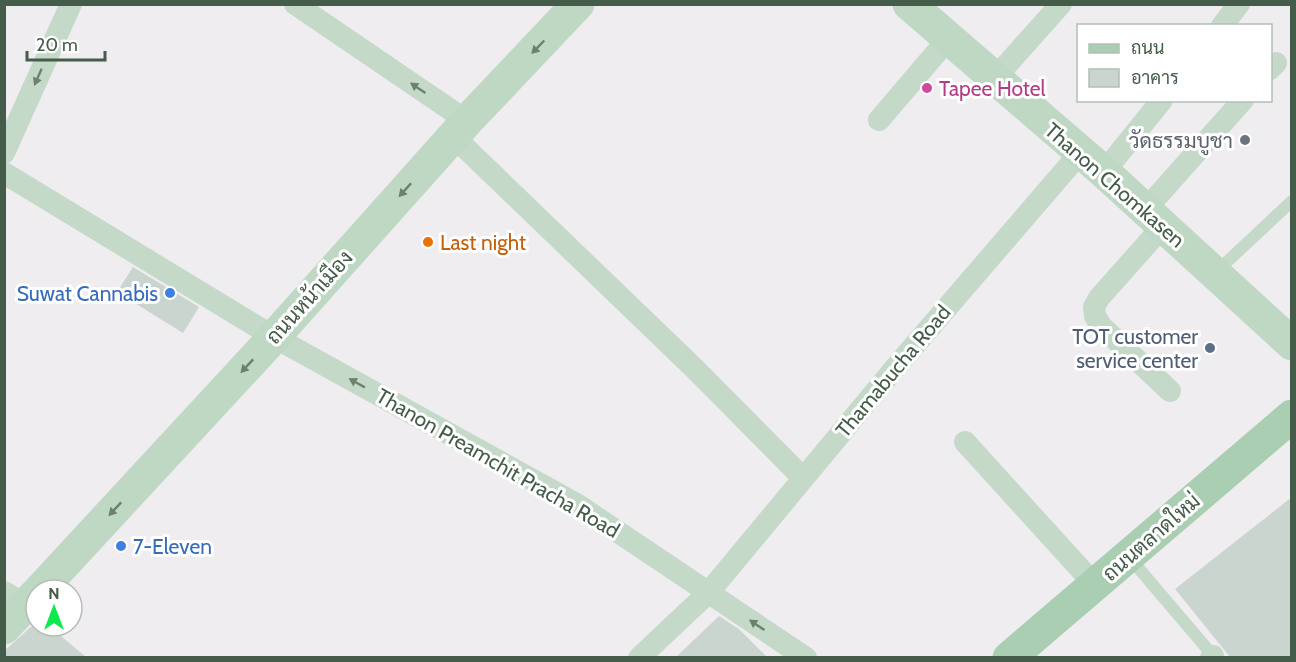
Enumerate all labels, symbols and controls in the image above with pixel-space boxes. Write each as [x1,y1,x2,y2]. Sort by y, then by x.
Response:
scale bar [27,24,105,62]
legend [1077,24,1272,102]
text: 20 m [36,34,78,56]
text: ถนน [1131,37,1164,59]
one-way arrow [531,39,545,54]
text: อาคาร [1131,67,1179,89]
one-way arrow [34,69,43,86]
place label: Tapee Hotel [939,76,1046,101]
marker: Tapee Hotel [920,81,934,95]
one-way arrow [411,82,427,94]
street label: Thanon Chomkasen [1040,117,1190,253]
place label: วัดธรรมบูชา [1129,128,1233,156]
marker: วัดธรรมบูชา [1238,133,1252,147]
one-way arrow [399,182,412,197]
place label: Last night [440,230,526,255]
marker: Last night [421,235,435,249]
street label: ถนนหน้าเมือง [260,244,357,349]
place label: Suwat Cannabis [17,281,158,306]
marker: Suwat Cannabis [163,286,177,300]
street label: Thamabucha Road [830,300,956,442]
place label: TOT customer service center [1072,324,1198,373]
marker: TOT customer service center [1203,341,1217,355]
one-way arrow [240,359,254,374]
one-way arrow [349,378,366,388]
street label: Thanon Preamchit Pracha Road [372,383,624,543]
street label: ถนนตลาดใหม่ [1097,488,1205,586]
one-way arrow [108,502,122,516]
place label: 7-Eleven [133,534,212,559]
marker: 7-Eleven [114,539,128,553]
north arrow [24,578,84,638]
text: N [48,584,60,603]
one-way arrow [750,619,766,631]

